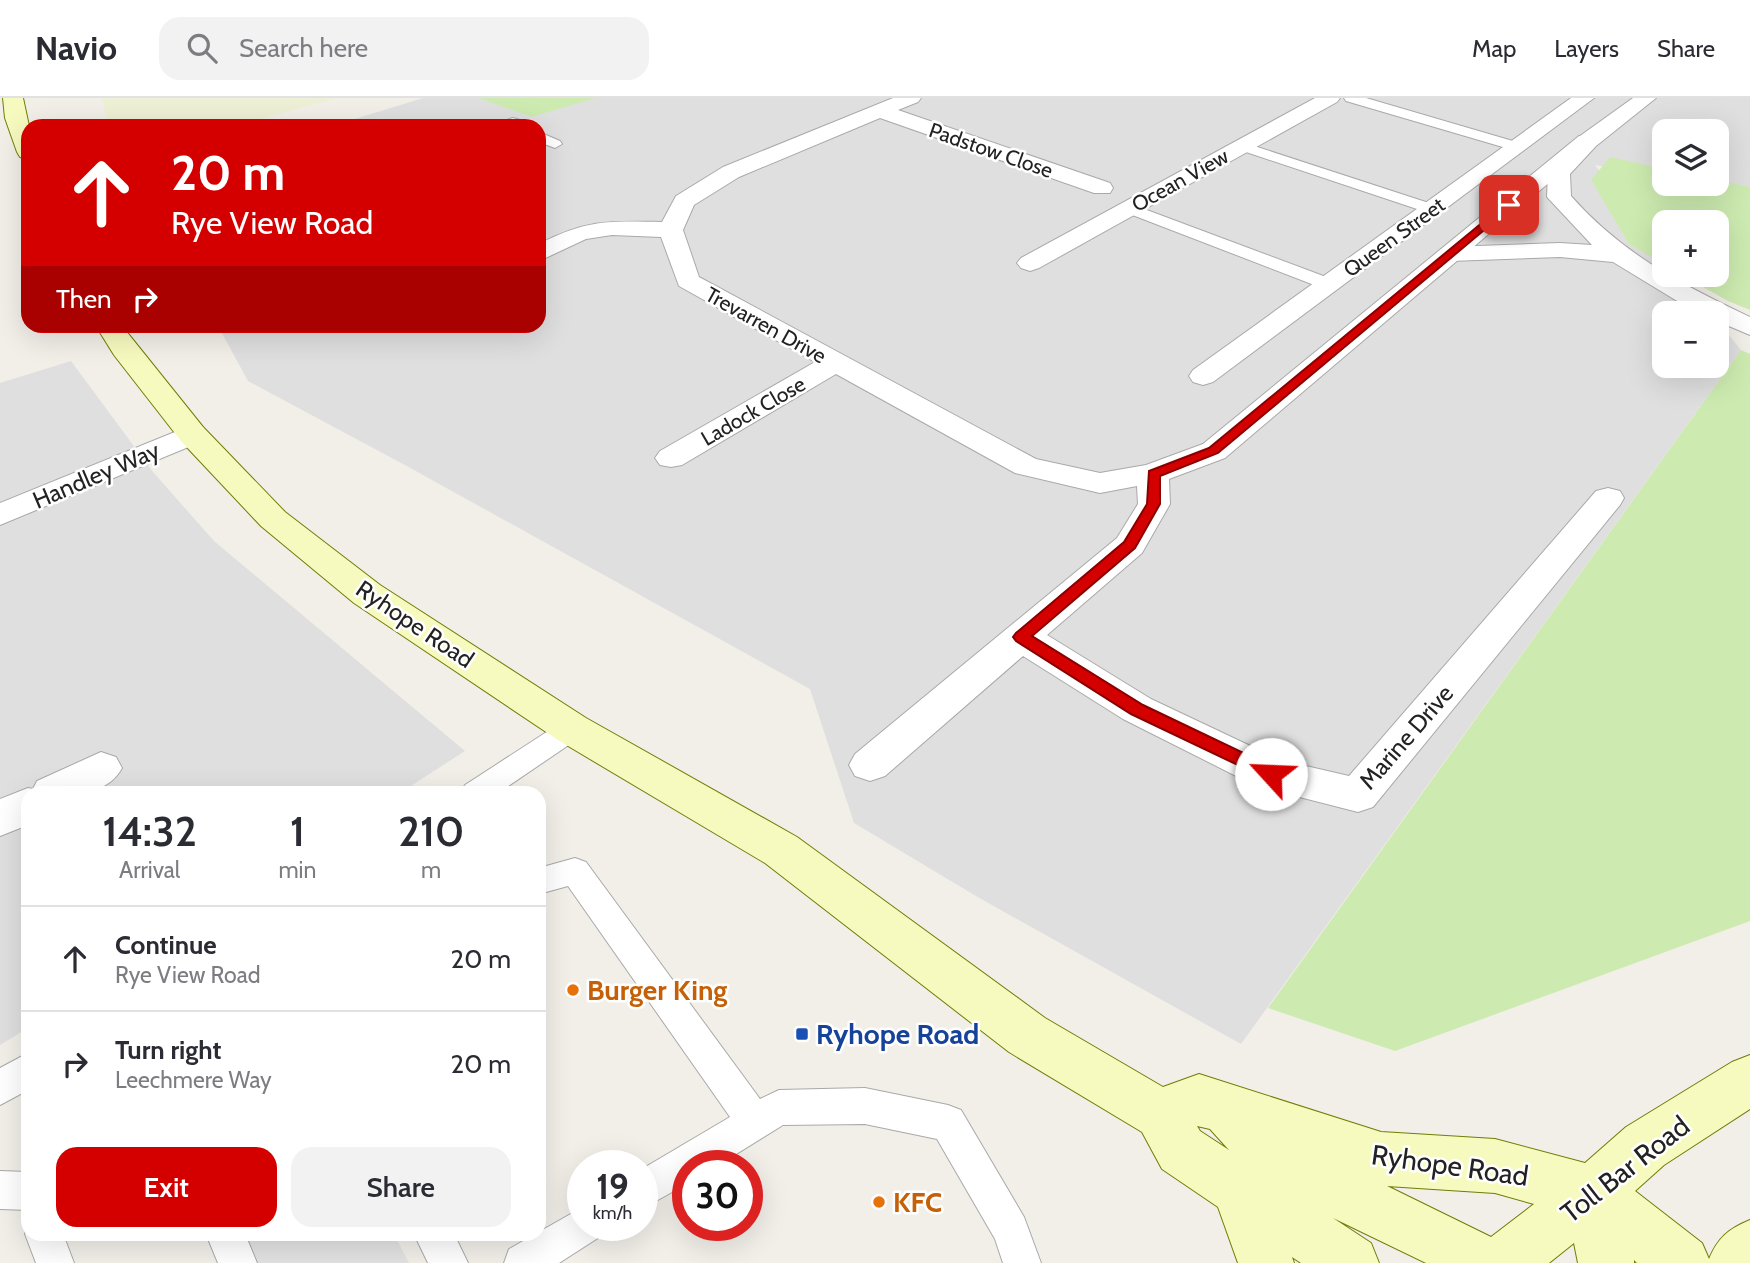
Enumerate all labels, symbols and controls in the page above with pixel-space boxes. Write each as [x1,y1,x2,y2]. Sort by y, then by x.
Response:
search box [159,17,649,80]
text: Navio [35,28,117,68]
icon: search [183,29,221,67]
text: Search here [239,32,368,64]
text: Map [1472,34,1516,63]
text: Layers [1554,34,1619,63]
text: Share [1657,34,1715,63]
street label: Padstow Close [926,117,1056,183]
map controls [1652,119,1729,378]
button: layers [1652,119,1729,196]
text: 20 m [171,143,285,202]
street label: Ocean View [1127,143,1233,217]
icon: ahead [56,147,147,238]
pin [1479,175,1539,235]
icon: arrive [1490,186,1528,224]
street label: Queen Street [1339,192,1449,282]
text: Rye View Road [171,203,373,242]
button: + [1652,210,1729,287]
icon: right [126,280,164,318]
street label: Trevarren Drive [701,282,831,369]
text: Then [56,283,112,315]
button: − [1652,301,1729,378]
street label: Ladock Close [696,371,810,451]
street label: Handley Way [28,435,164,515]
street label: Ryhope Road [351,574,479,674]
street label: Marine Drive [1353,679,1459,795]
position arrow [1234,737,1308,811]
text: 14:32 [103,805,197,857]
text: 1 [290,805,305,857]
text: 210 [398,805,464,857]
text: Arrival [119,856,180,884]
text: min [278,856,316,884]
text: m [421,856,441,884]
text: Continue [115,929,217,961]
icon: ahead [56,940,94,978]
text: 20 m [451,943,511,975]
text: Rye View Road [115,961,260,989]
place label: Burger King [587,973,727,1007]
marker: Burger King [565,982,581,998]
place label: Ryhope Road [816,1017,979,1051]
marker: Ryhope Road [794,1026,810,1042]
text: Turn right [115,1034,221,1066]
icon: right [56,1045,94,1083]
text: 20 m [451,1048,511,1080]
text: Leechmere Way [115,1066,272,1094]
street label: Toll Bar Road [1554,1108,1696,1230]
street label: Ryhope Road [1369,1137,1531,1193]
button: Exit [56,1147,277,1227]
button: Share [291,1147,511,1227]
speed limit sign: 30 [672,1150,763,1241]
text: 19 [596,1165,629,1208]
place label: KFC [893,1185,942,1219]
marker: KFC [871,1194,887,1210]
text: km/h [593,1202,632,1224]

